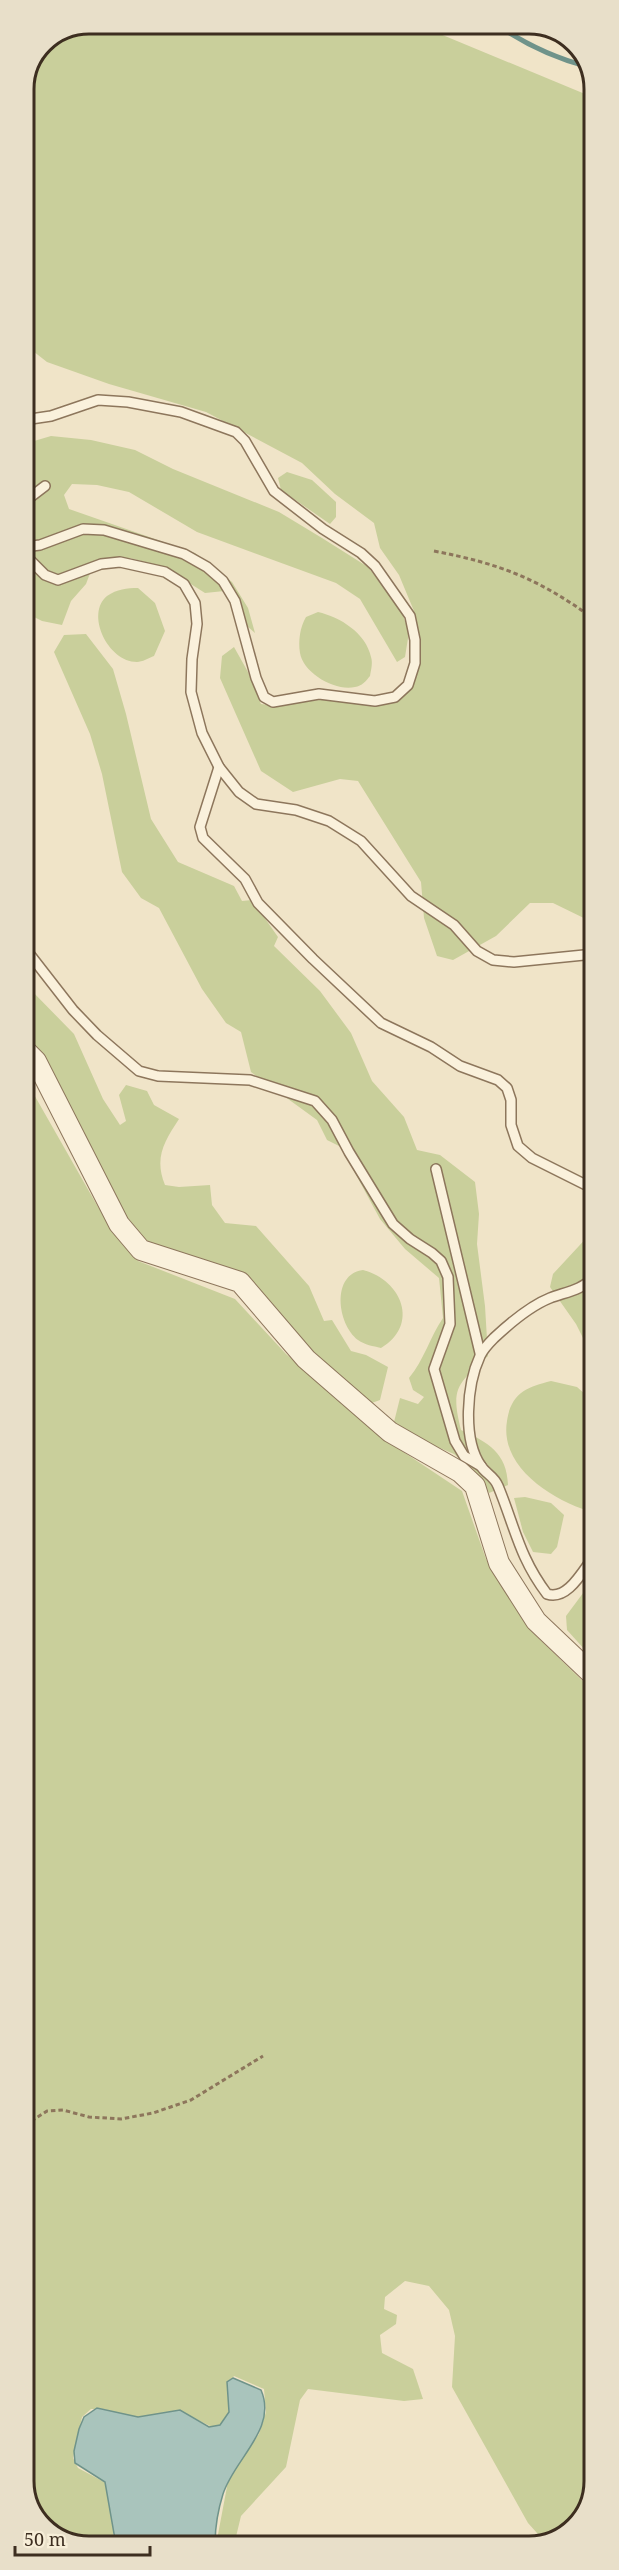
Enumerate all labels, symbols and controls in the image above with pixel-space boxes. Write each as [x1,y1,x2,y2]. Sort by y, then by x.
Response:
scale bar [15,2519,150,2557]
text: 50 m [24,2527,66,2551]

